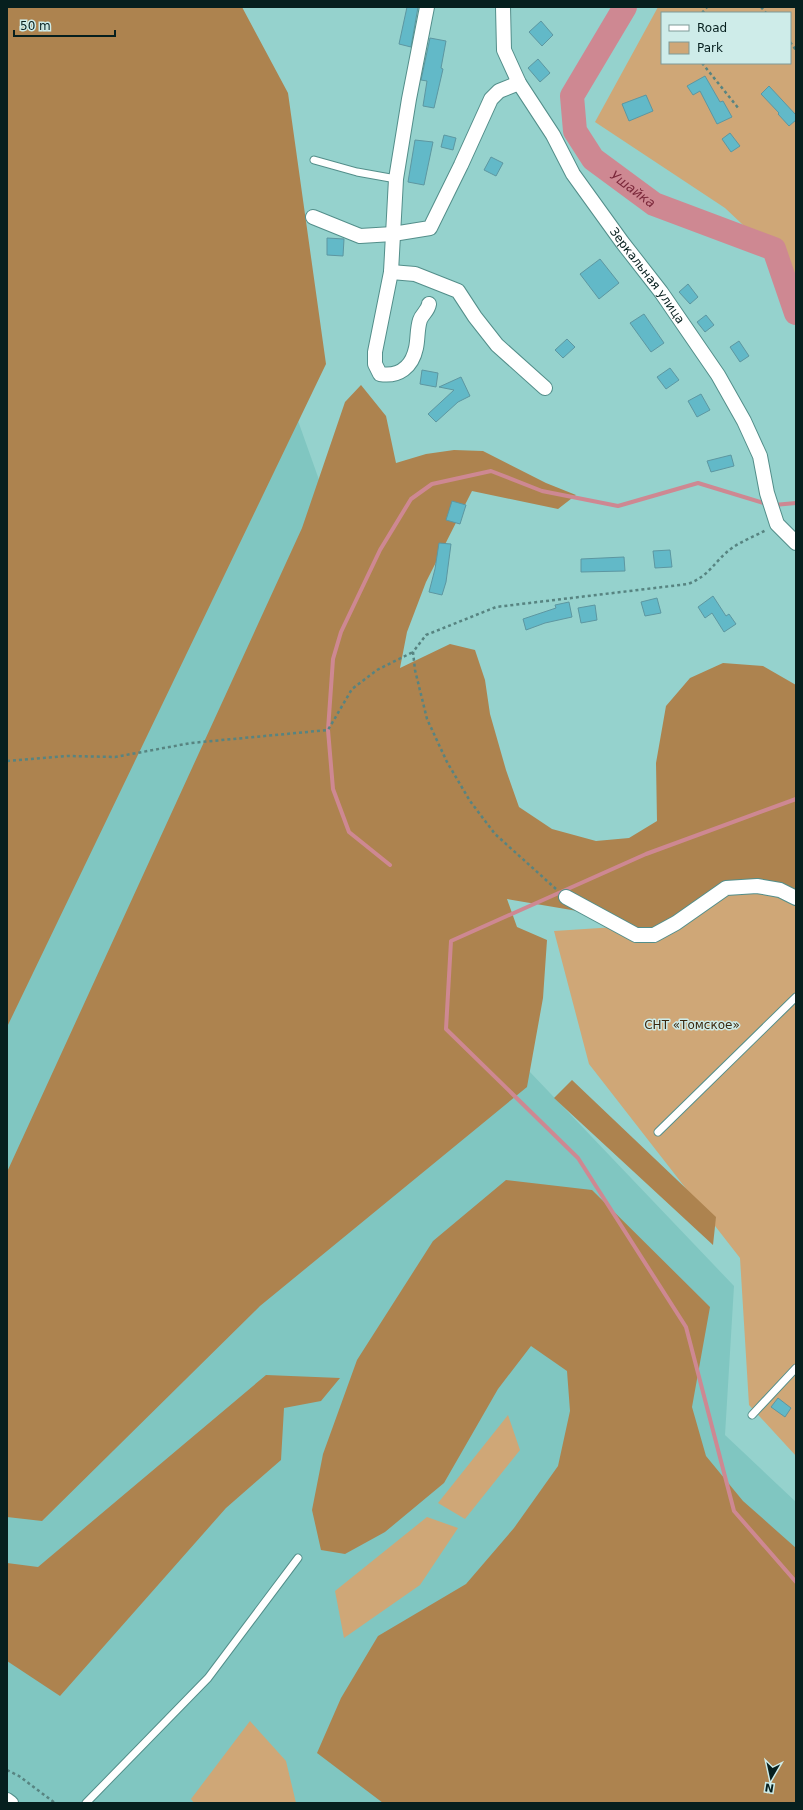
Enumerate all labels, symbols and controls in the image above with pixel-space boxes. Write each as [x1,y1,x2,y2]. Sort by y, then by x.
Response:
scale bar [14,12,115,38]
legend [661,12,791,64]
text: 50 m [20,19,51,33]
text: Road [697,21,727,35]
text: Park [697,41,723,55]
water label: Ушайка [608,167,659,210]
street label: Зеркальная улица [607,225,688,326]
park label: СНТ «Томское» [644,1018,740,1032]
north arrow [751,1758,791,1798]
text: N [764,1780,775,1795]

